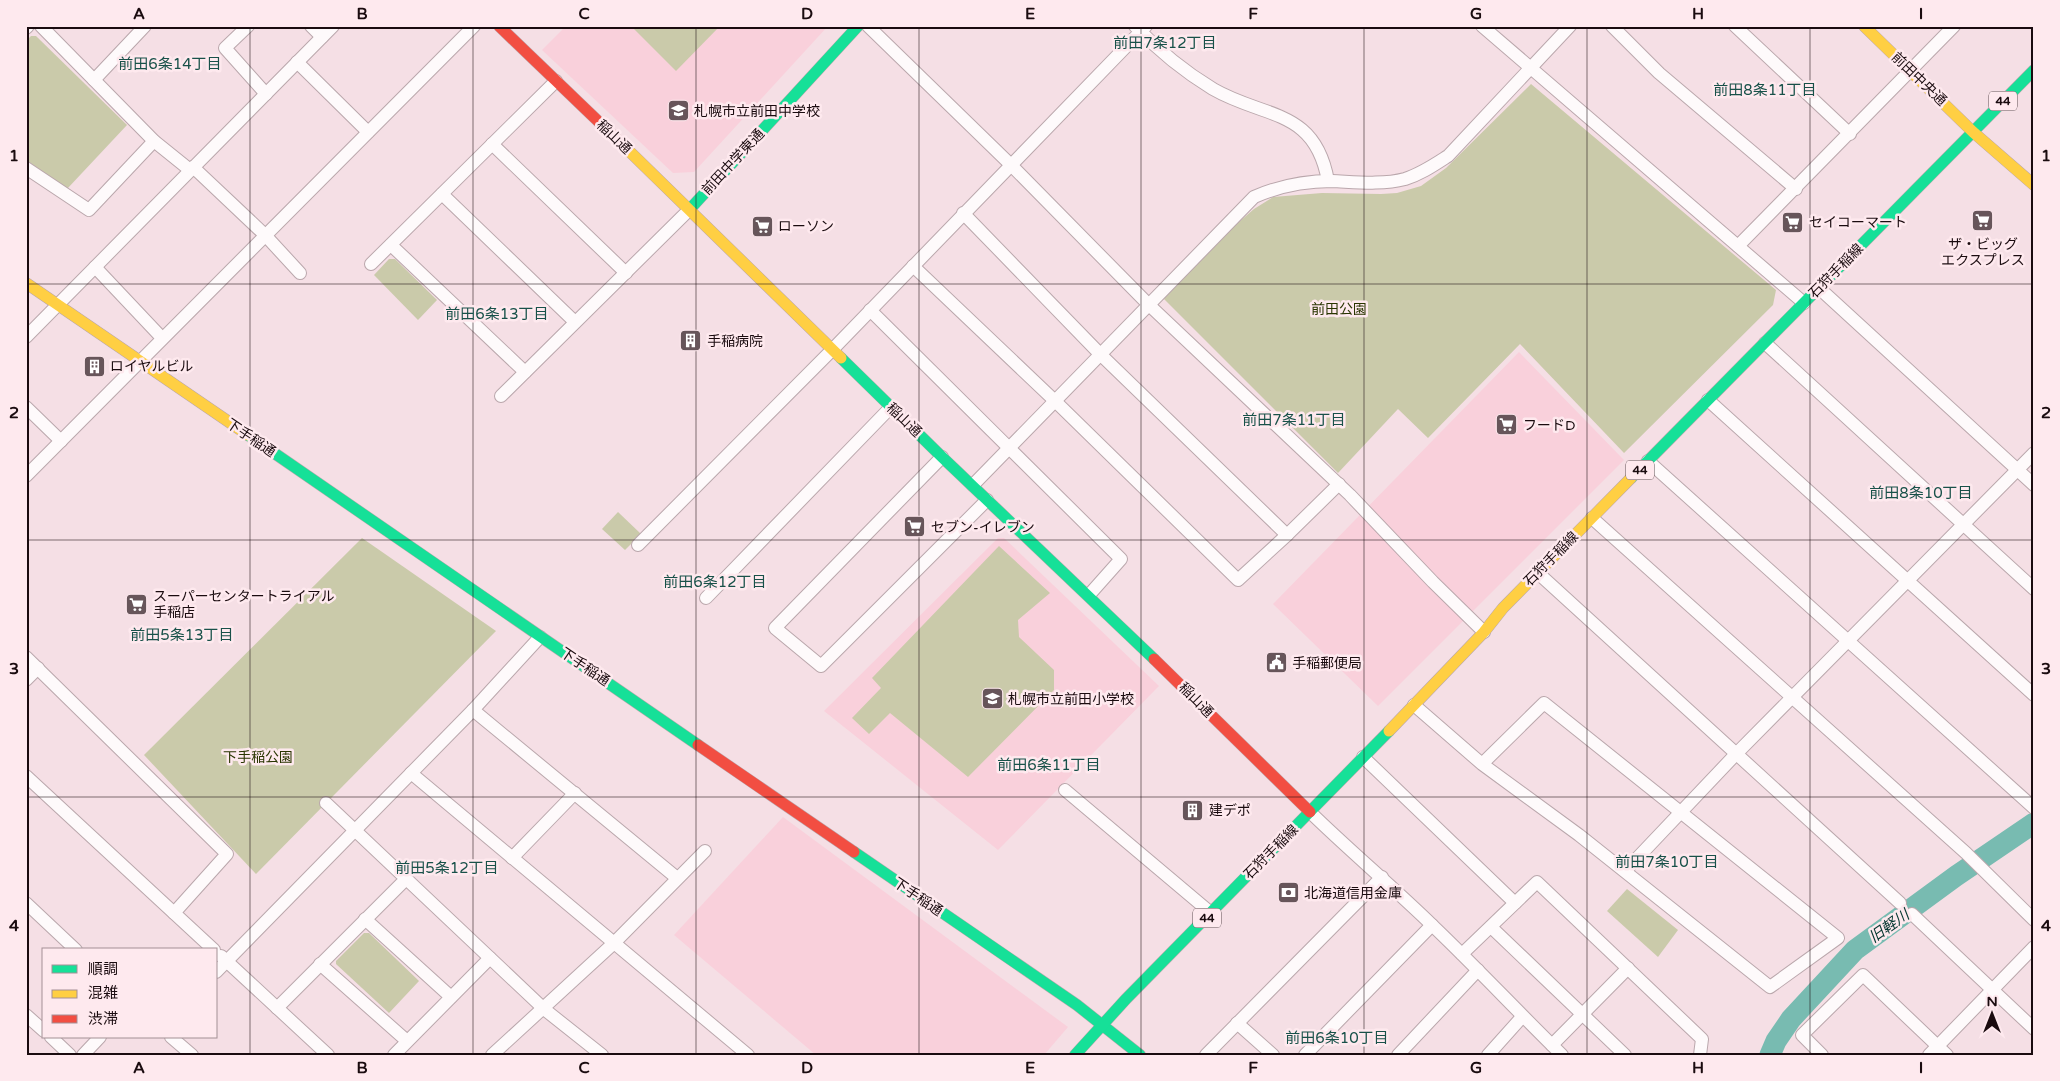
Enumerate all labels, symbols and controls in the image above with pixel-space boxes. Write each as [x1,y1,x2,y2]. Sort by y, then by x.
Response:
text: A [133,4,145,24]
text: B [356,4,368,24]
text: C [578,4,590,24]
text: D [801,4,813,24]
text: E [1025,4,1035,24]
text: F [1248,4,1258,24]
text: G [1470,4,1482,24]
text: H [1692,4,1704,24]
text: I [1919,4,1923,24]
district label: 前田7条12丁目 [1113,34,1217,52]
street label: 前田中央通 [1888,49,1950,109]
district label: 前田6条14丁目 [118,55,222,73]
district label: 前田8条11丁目 [1713,81,1817,99]
road number: 44 [1989,92,2017,110]
school or university icon: 札幌市立前田中学校 [666,99,690,123]
place label: 札幌市立前田中学校 [694,103,820,120]
street label: 稲山通 [593,116,635,158]
street label: 前田中学東通 [698,125,768,199]
text: 1 [9,146,19,166]
text: 1 [2041,146,2051,166]
supermarket icon: ザ・ビッグ エクスプレス [1971,209,1995,233]
supermarket icon: セイコーマート [1781,210,1805,234]
supermarket icon: ローソン [750,214,774,238]
place label: セイコーマート [1809,214,1907,231]
place label: ローソン [778,218,834,235]
place label: ザ・ビッグ エクスプレス [1941,236,2025,269]
street label: 石狩手稲線 [1805,240,1867,302]
park label: 前田公園 [1311,301,1367,318]
district label: 前田6条13丁目 [445,305,549,323]
building icon: 手稲病院 [679,329,703,353]
place label: 手稲病院 [707,333,763,350]
building icon: ロイヤルビル [82,354,106,378]
place label: ロイヤルビル [110,358,194,375]
street label: 稲山通 [883,399,925,441]
text: 2 [9,403,19,423]
text: 2 [2041,403,2051,423]
district label: 前田7条11丁目 [1242,411,1346,429]
supermarket icon: フードD [1495,413,1519,437]
street label: 下手稲通 [223,415,279,461]
place label: フードD [1523,417,1576,434]
road number: 44 [1626,460,1654,480]
district label: 前田8条10丁目 [1869,484,1973,502]
supermarket icon: セブン-イレブン [903,515,927,539]
place label: セブン-イレブン [931,519,1035,536]
street label: 石狩手稲線 [1520,528,1582,590]
district label: 前田6条12丁目 [663,573,767,591]
place label: スーパーセンタートライアル 手稲店 [153,588,335,621]
supermarket icon: スーパーセンタートライアル 手稲店 [125,592,149,616]
district label: 前田5条13丁目 [130,626,234,644]
street label: 下手稲通 [557,644,613,690]
public building icon: 手稲郵便局 [1264,651,1288,675]
place label: 手稲郵便局 [1292,655,1362,672]
text: 3 [9,659,19,679]
text: 3 [2041,659,2051,679]
street label: 稲山通 [1175,679,1217,721]
school or university icon: 札幌市立前田小学校 [980,687,1004,711]
place label: 札幌市立前田小学校 [1008,691,1134,708]
park label: 下手稲公園 [223,749,293,766]
district label: 前田6条11丁目 [997,756,1101,774]
building icon: 建デポ [1181,798,1205,822]
place label: 建デポ [1209,802,1251,819]
street label: 石狩手稲線 [1240,821,1302,883]
district label: 前田7条10丁目 [1615,853,1719,871]
district label: 前田5条12丁目 [395,859,499,877]
street label: 下手稲通 [890,874,946,920]
bank icon: 北海道信用金庫 [1276,881,1300,905]
place label: 北海道信用金庫 [1304,885,1402,902]
water label: 旧軽川 [1865,905,1914,946]
road number: 44 [1193,908,1221,928]
text: 4 [9,916,19,936]
text: 4 [2041,916,2051,936]
legend [42,948,218,1038]
text: 順調 [88,960,118,978]
text: 混雑 [88,984,118,1002]
north arrow [1968,988,2018,1038]
text: N [1986,993,1998,1010]
text: 渋滞 [88,1010,118,1028]
district label: 前田6条10丁目 [1285,1029,1389,1047]
text: A [133,1058,145,1078]
text: B [356,1058,368,1078]
text: C [578,1058,590,1078]
text: D [801,1058,813,1078]
text: E [1025,1058,1035,1078]
text: F [1248,1058,1258,1078]
text: G [1470,1058,1482,1078]
text: H [1692,1058,1704,1078]
text: I [1919,1058,1923,1078]

